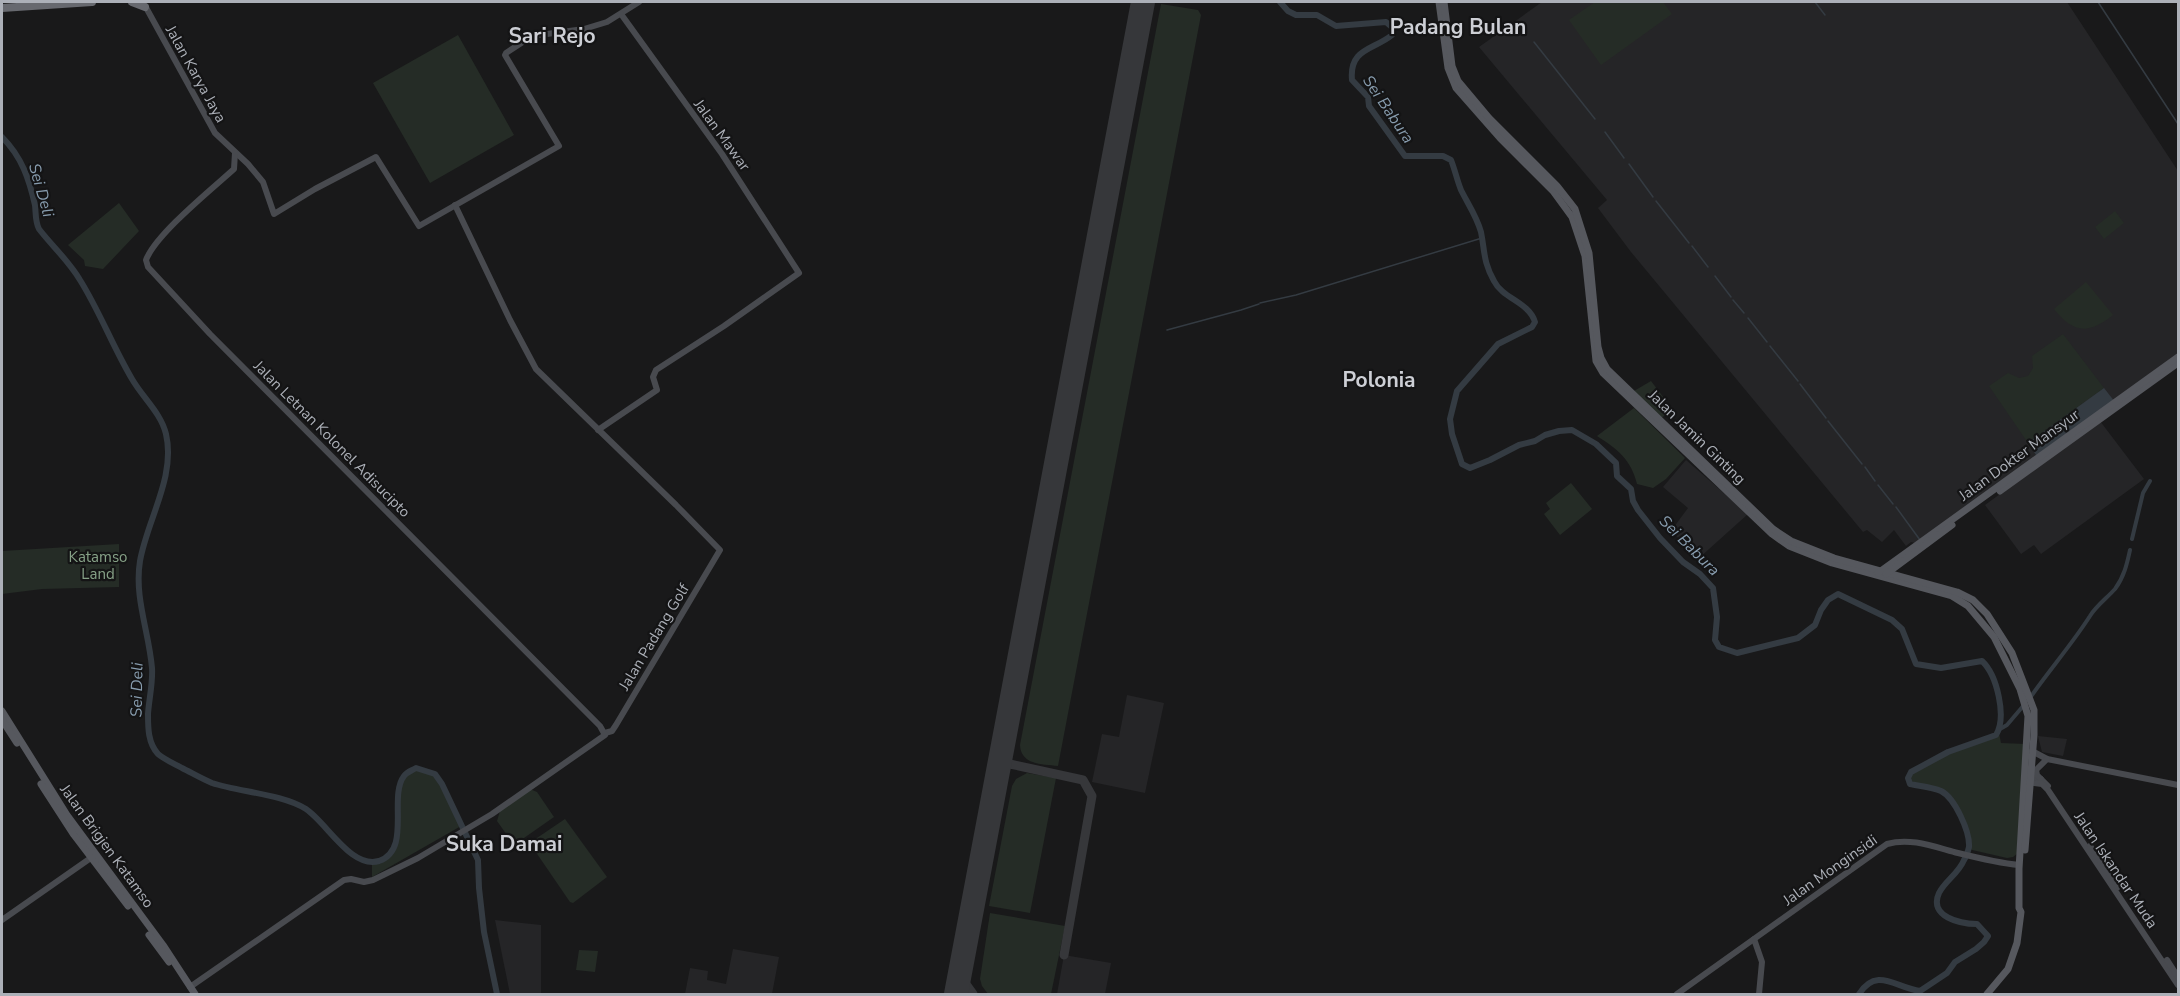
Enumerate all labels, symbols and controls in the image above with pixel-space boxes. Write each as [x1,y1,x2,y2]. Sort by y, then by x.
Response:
district label: Padang Bulan [1390,13,1526,41]
street label: Jalan Karya Jaya [161,21,231,126]
district label: Sari Rejo [508,22,596,50]
water label: Sei Babura [1357,71,1419,148]
street label: Jalan Mawar [689,94,755,175]
water label: Sei Deli [23,161,59,220]
street label: Jalan Letnan Kolonel Adisucipto [249,356,415,522]
district label: Polonia [1342,366,1416,394]
street label: Jalan Jamin Ginting [1643,385,1750,489]
street label: Jalan Dokter Mansyur [1954,404,2084,506]
water label: Sei Babura [1654,510,1725,581]
park label: Katamso Land [69,547,127,584]
street label: Jalan Padang Golf [614,579,694,695]
water label: Sei Deli [126,662,148,718]
street label: Jalan Brigjen Katamso [55,779,159,912]
street label: Jalan Iskandar Muda [2069,807,2162,932]
district label: Suka Damai [446,830,562,858]
street label: Jalan Monginsidi [1778,830,1881,911]

